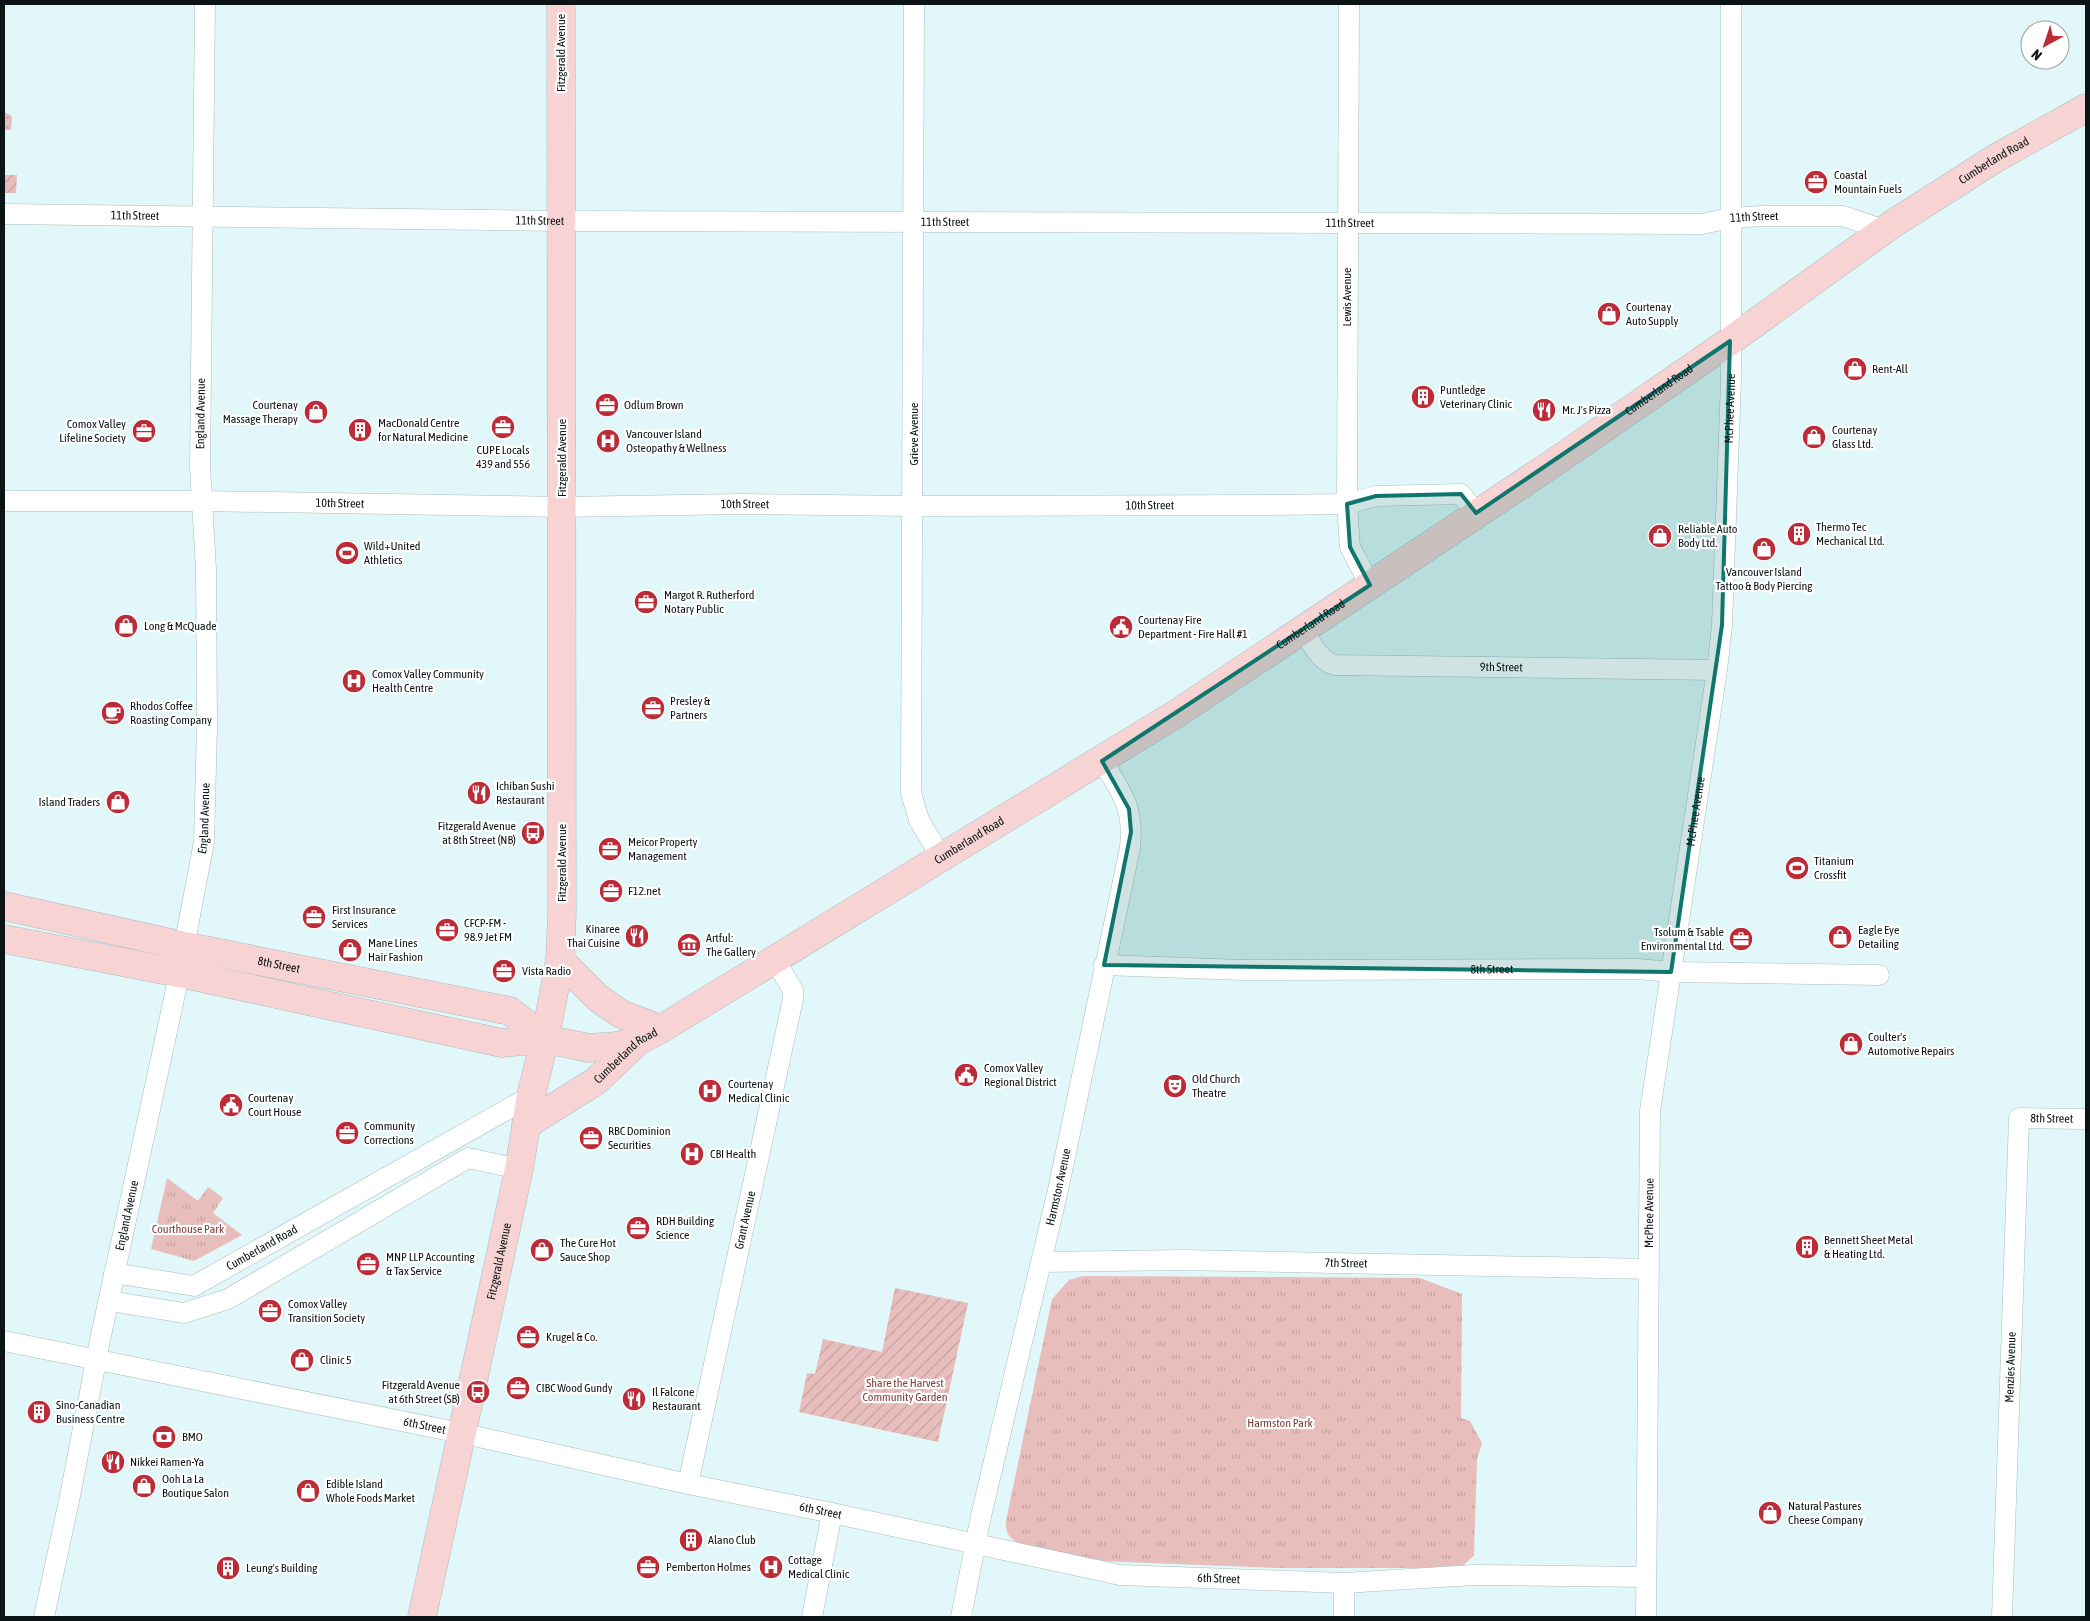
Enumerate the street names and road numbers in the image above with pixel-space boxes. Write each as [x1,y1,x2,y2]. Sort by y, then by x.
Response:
street label: Fitzgerald Avenue [554,14,568,92]
street label: Cumberland Road [1956,134,2031,187]
street label: 11th Street [111,208,160,223]
street label: 11th Street [1730,209,1779,225]
street label: 11th Street [516,213,565,228]
street label: 11th Street [921,215,970,229]
street label: 11th Street [1326,216,1375,230]
street label: Lewis Avenue [1340,268,1354,327]
street label: Cumberland Road [1622,362,1696,418]
street label: McPhee Avenue [1722,374,1738,444]
street label: England Avenue [193,378,208,449]
street label: Grieve Avenue [907,402,921,466]
street label: Fitzgerald Avenue [555,419,569,497]
street label: 10th Street [316,496,365,511]
street label: 10th Street [721,497,770,511]
street label: 10th Street [1126,498,1175,512]
street label: Cumberland Road [1274,597,1348,652]
street label: 9th Street [1480,660,1523,674]
street label: McPhee Avenue [1683,776,1708,847]
street label: England Avenue [195,783,213,855]
street label: Cumberland Road [932,814,1007,867]
street label: Fitzgerald Avenue [555,824,569,902]
street label: 8th Street [256,954,302,976]
street label: 8th Street [1470,962,1514,976]
street label: Cumberland Road [591,1025,660,1086]
street label: 8th Street [2030,1111,2074,1126]
street label: Harmston Avenue [1043,1147,1074,1227]
street label: McPhee Avenue [1642,1178,1656,1248]
street label: England Avenue [113,1179,141,1252]
street label: Grant Avenue [732,1190,758,1251]
street label: Fitzgerald Avenue [484,1221,514,1301]
street label: Cumberland Road [224,1222,300,1273]
street label: 7th Street [1324,1256,1368,1271]
street label: Menzies Avenue [2002,1331,2019,1403]
street label: 6th Street [402,1415,448,1437]
street label: 6th Street [798,1500,844,1522]
street label: 6th Street [1197,1571,1241,1586]

